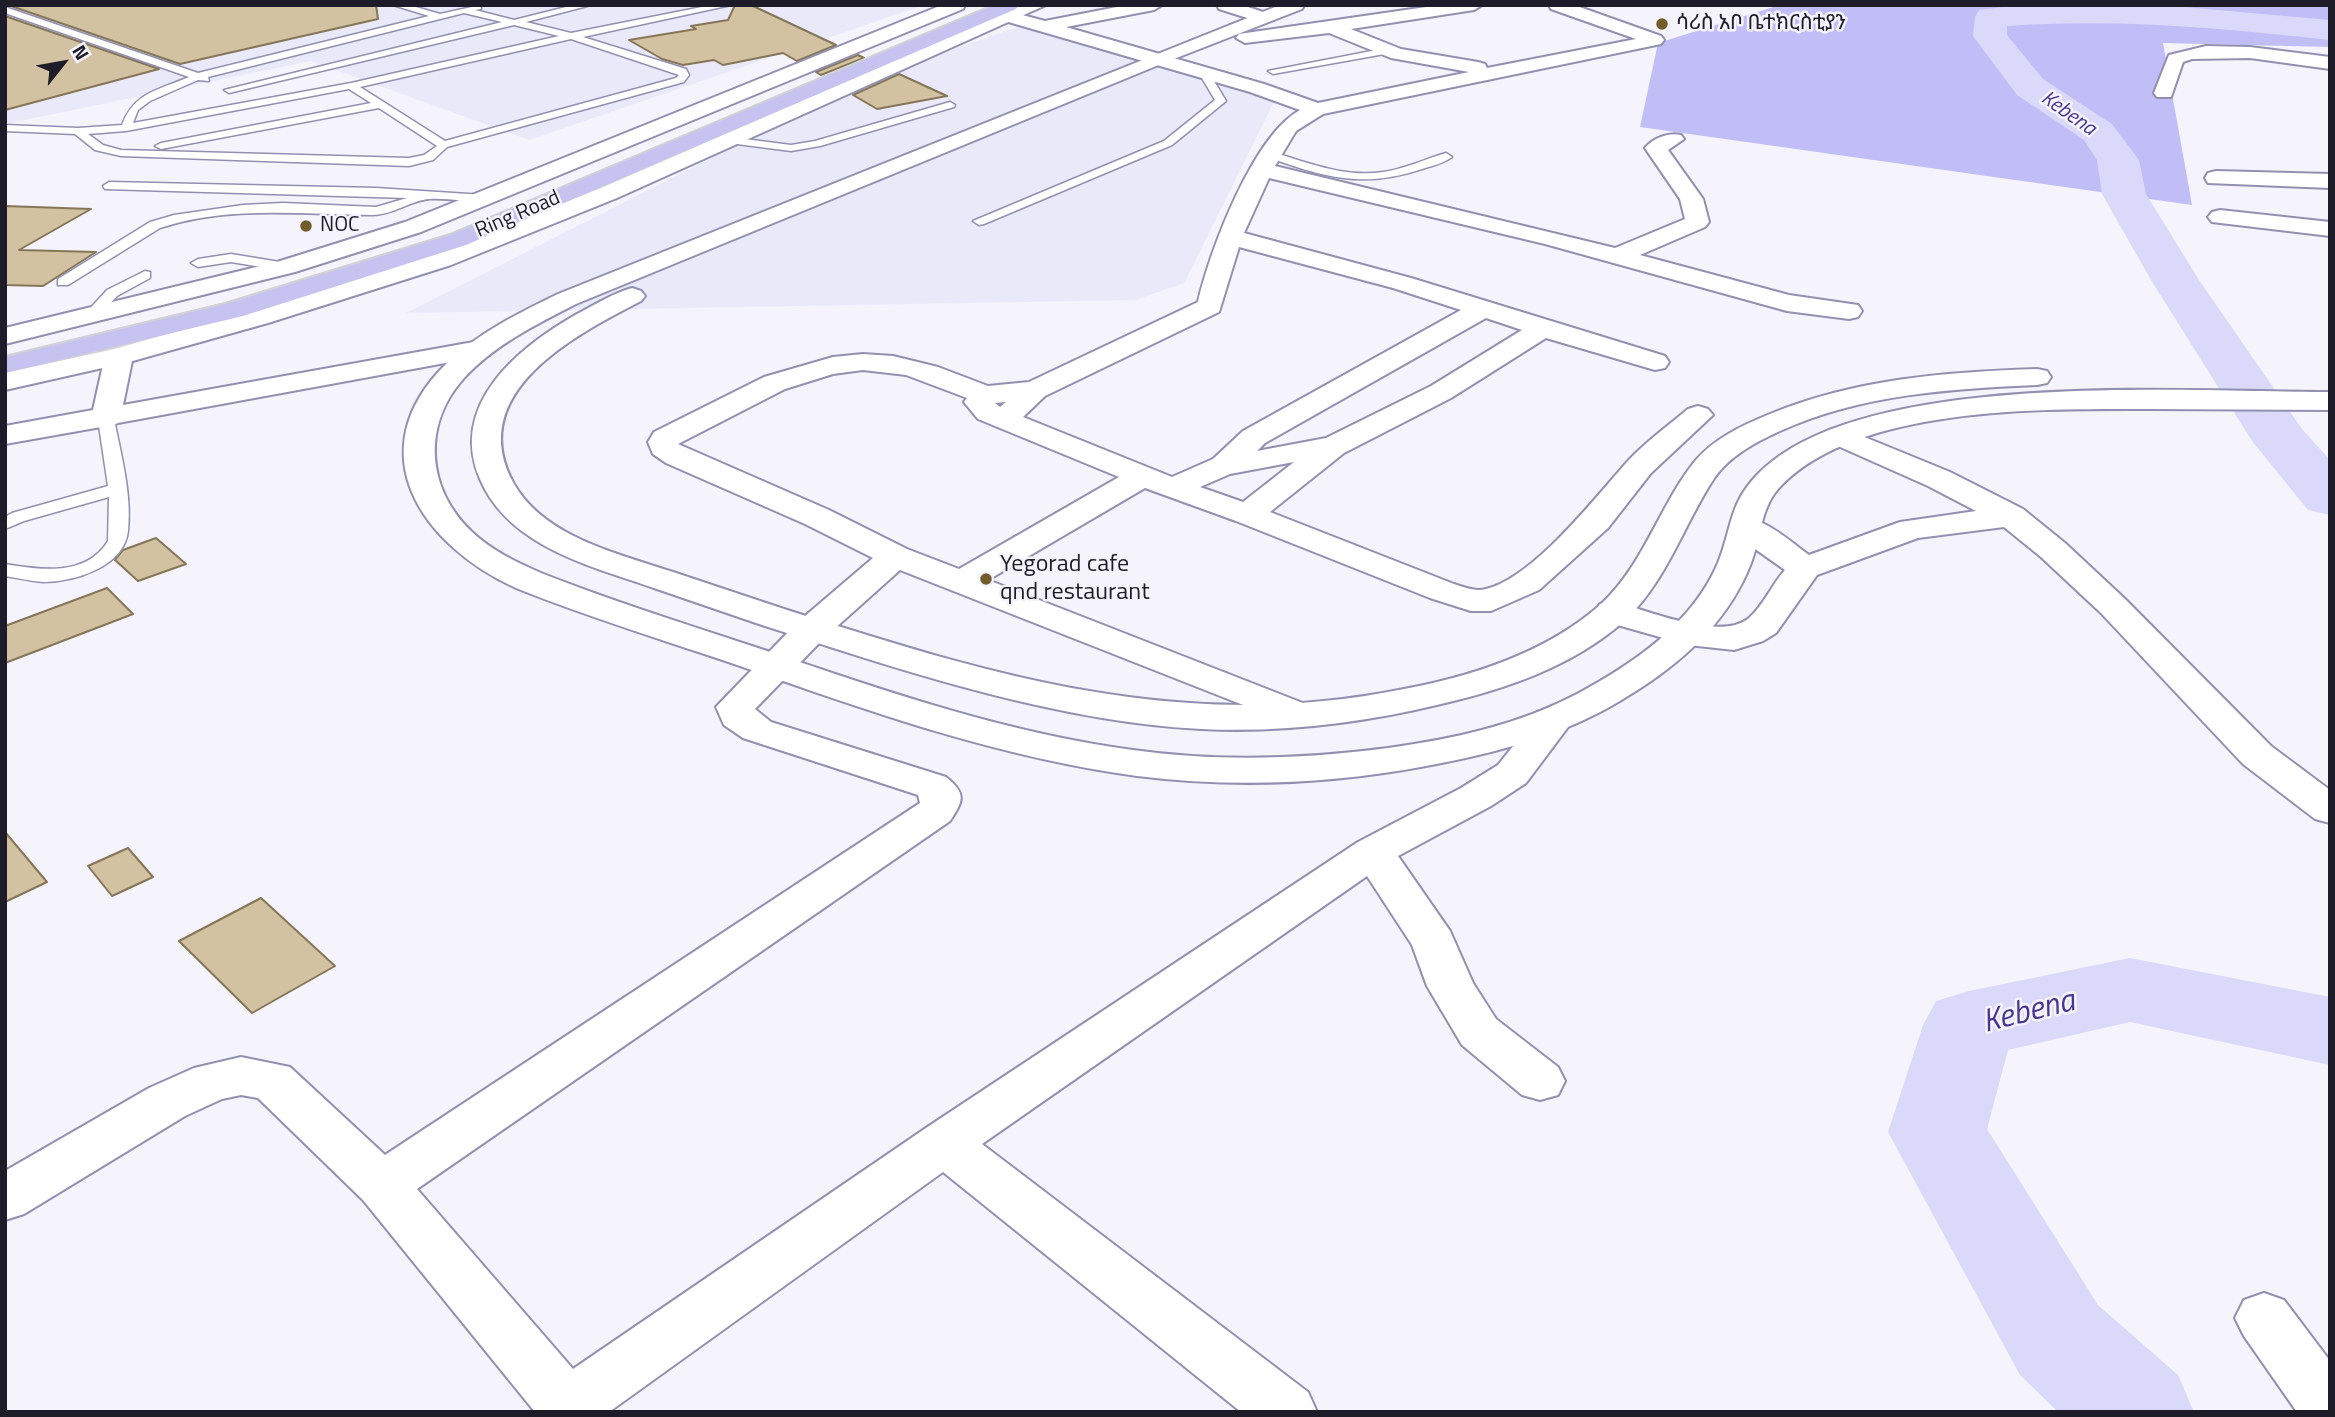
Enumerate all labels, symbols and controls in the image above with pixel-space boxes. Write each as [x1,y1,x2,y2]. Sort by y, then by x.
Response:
place label: ሳሪስ አቦ ቤተክርስቲያን [1676,11,1846,37]
marker: ሳሪስ አቦ ቤተክርስቲያን [1654,16,1670,32]
north arrow [28,28,98,98]
text: N [66,39,97,65]
water label: Kebena [2036,86,2100,142]
street label: Ring Road [472,186,564,244]
place label: NOC [320,213,359,239]
marker: NOC [298,218,314,234]
place label: Yegorad cafe qnd restaurant [1000,551,1150,607]
marker: Yegorad cafe qnd restaurant [978,571,994,587]
water label: Kebena [1979,983,2079,1043]

